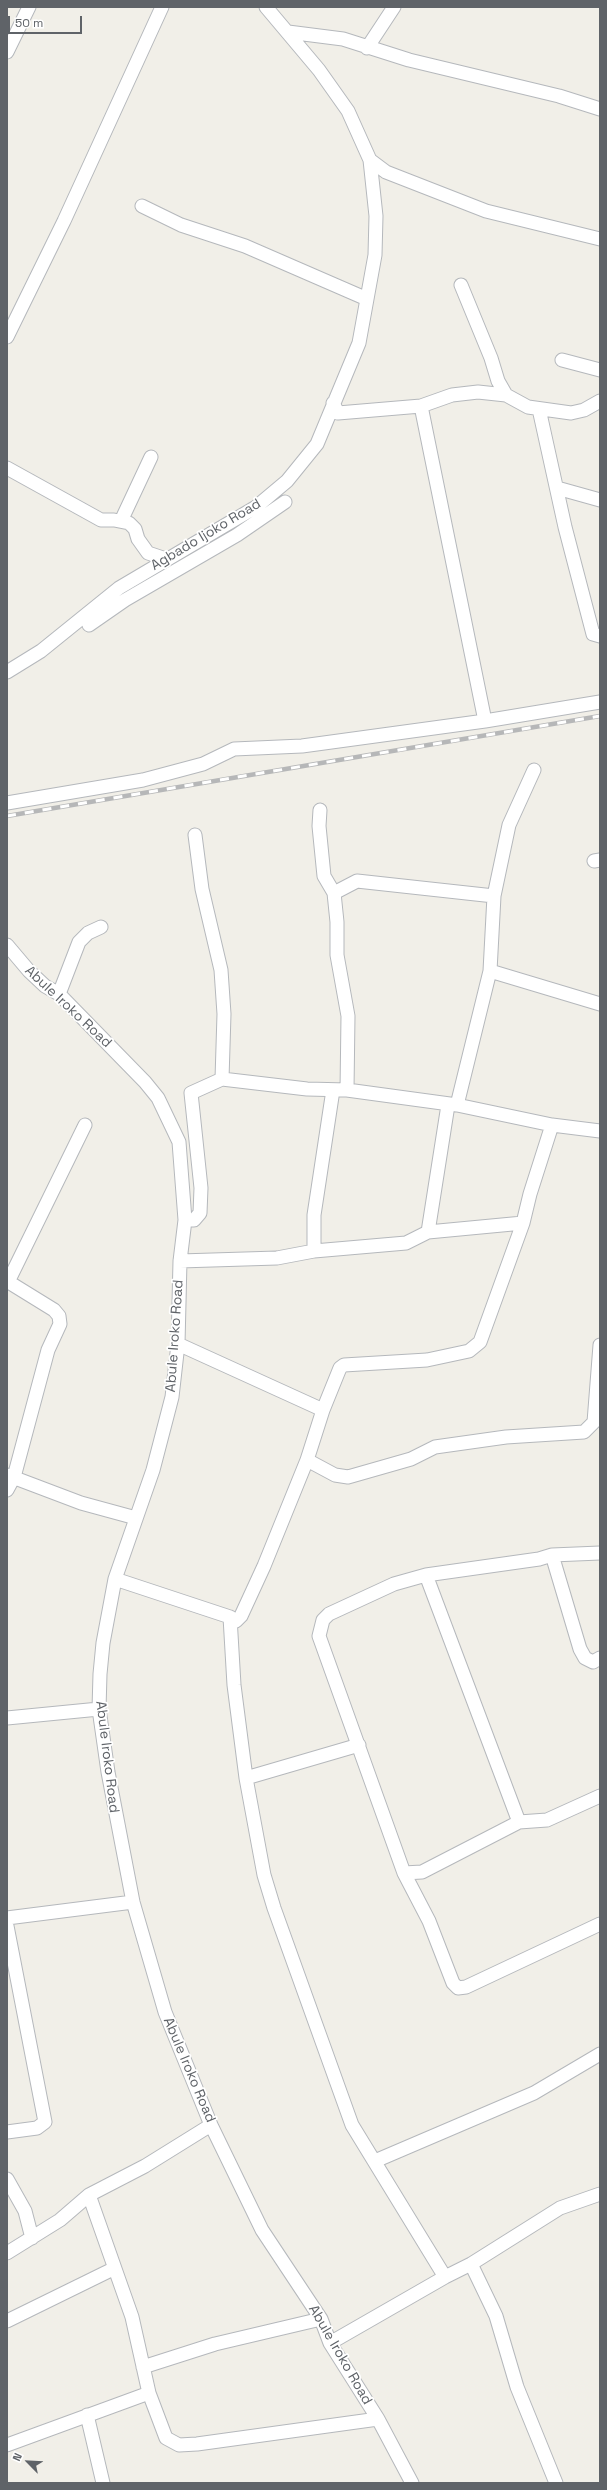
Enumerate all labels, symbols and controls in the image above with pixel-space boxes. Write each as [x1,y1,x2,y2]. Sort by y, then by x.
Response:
scale bar [10,8,84,34]
text: 50 m [15,15,43,31]
street label: Agbado Ijoko Road [148,496,264,574]
street label: Abule Iroko Road [21,962,115,1052]
street label: Abule Iroko Road [163,1279,187,1393]
street label: Abule Iroko Road [92,1700,122,1814]
street label: Abule Iroko Road [159,2015,219,2125]
street label: Abule Iroko Road [305,2302,375,2408]
north arrow [8,2442,48,2482]
text: N [9,2451,25,2463]

